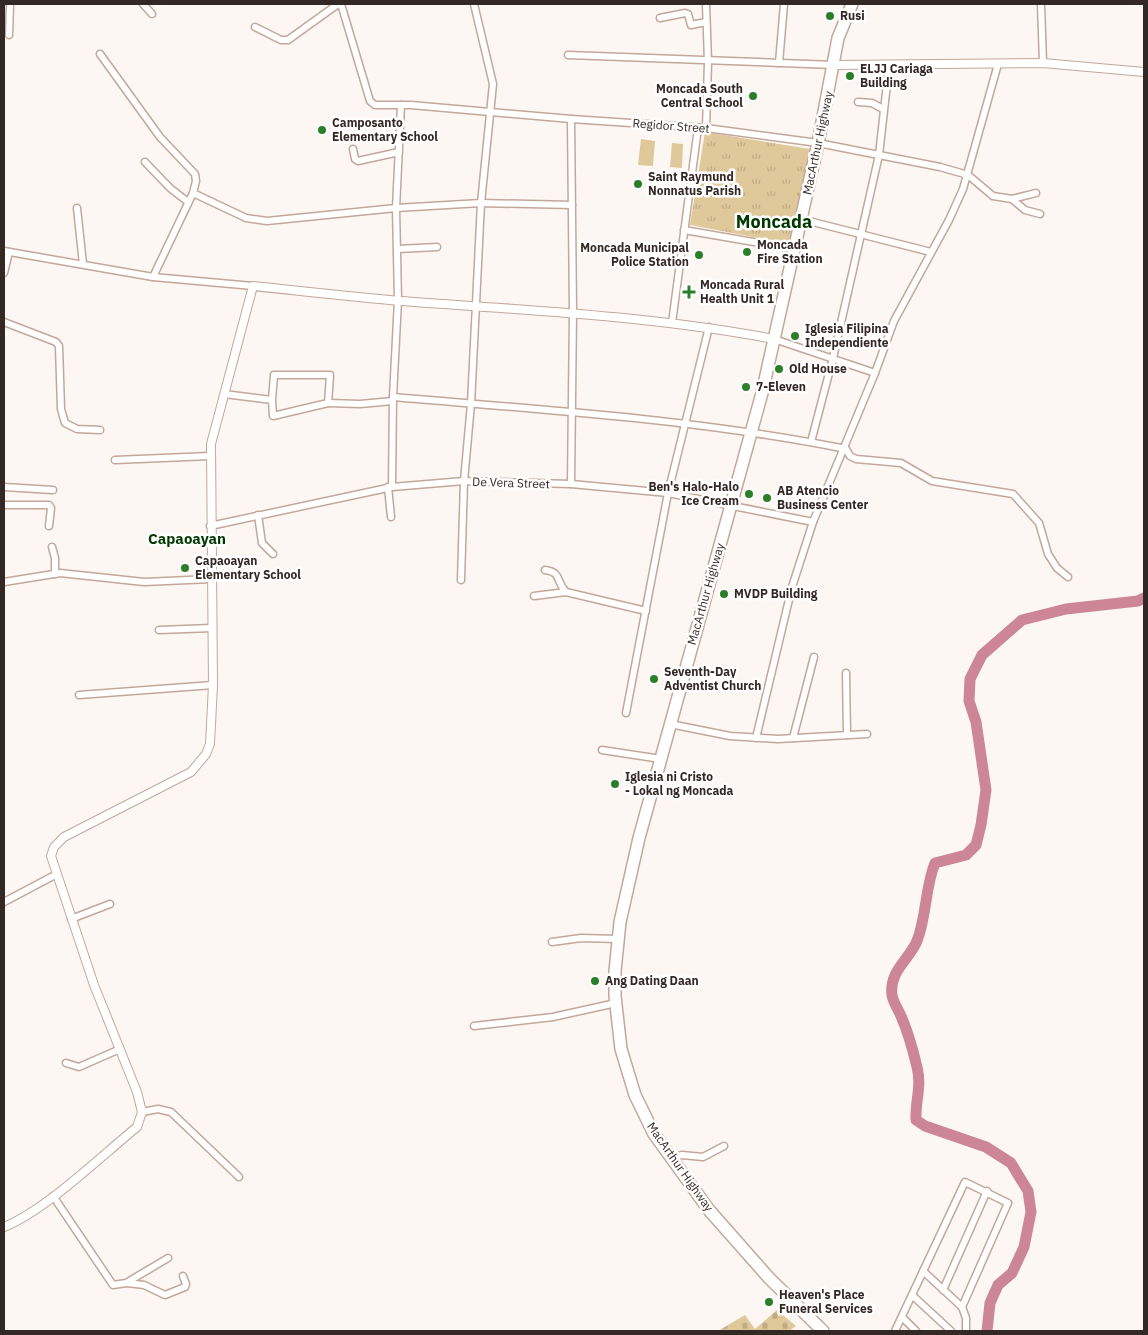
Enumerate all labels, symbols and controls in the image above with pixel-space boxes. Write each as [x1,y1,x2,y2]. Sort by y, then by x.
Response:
place label: Rusi [840,8,865,23]
marker: Rusi [824,10,836,22]
place label: ELJJ Cariaga Building [860,61,933,90]
marker: ELJJ Cariaga Building [844,70,856,82]
place label: Moncada South Central School [656,81,743,110]
marker: Moncada South Central School [747,90,759,102]
street label: MacArthur Highway [799,90,836,196]
place label: Camposanto Elementary School [332,115,438,144]
street label: Regidor Street [632,115,710,136]
marker: Camposanto Elementary School [316,124,328,136]
place label: Saint Raymund Nonnatus Parish [648,169,741,198]
marker: Saint Raymund Nonnatus Parish [632,178,644,190]
district label: Moncada [736,210,812,233]
place label: Moncada Fire Station [757,237,823,266]
place label: Moncada Municipal Police Station [580,240,689,269]
marker: Moncada Fire Station [741,246,753,258]
marker: Moncada Municipal Police Station [693,249,705,261]
place label: Moncada Rural Health Unit 1 [700,277,784,306]
marker: Moncada Rural Health Unit 1 [682,285,696,299]
place label: Iglesia Filipina Independiente [805,321,889,350]
marker: Iglesia Filipina Independiente [789,330,801,342]
place label: Old House [789,361,847,376]
marker: Old House [773,363,785,375]
place label: 7-Eleven [756,379,806,394]
marker: 7-Eleven [740,381,752,393]
street label: De Vera Street [472,474,550,491]
place label: Ben's Halo-Halo Ice Cream [648,479,739,508]
place label: AB Atencio Business Center [777,483,868,512]
marker: Ben's Halo-Halo Ice Cream [743,488,755,500]
marker: AB Atencio Business Center [761,492,773,504]
district label: Capaoayan [148,529,226,548]
street label: MacArthur Highway [684,541,727,647]
place label: Capaoayan Elementary School [195,553,301,582]
marker: Capaoayan Elementary School [179,562,191,574]
place label: MVDP Building [734,586,818,601]
marker: MVDP Building [718,588,730,600]
place label: Seventh-Day Adventist Church [664,664,761,693]
marker: Seventh-Day Adventist Church [648,673,660,685]
place label: Iglesia ni Cristo - Lokal ng Moncada [625,769,734,798]
marker: Iglesia ni Cristo - Lokal ng Moncada [609,778,621,790]
place label: Ang Dating Daan [605,973,699,988]
marker: Ang Dating Daan [589,975,601,987]
street label: MacArthur Highway [644,1119,717,1214]
place label: Heaven's Place Funeral Services [779,1287,873,1316]
marker: Heaven's Place Funeral Services [763,1296,775,1308]

